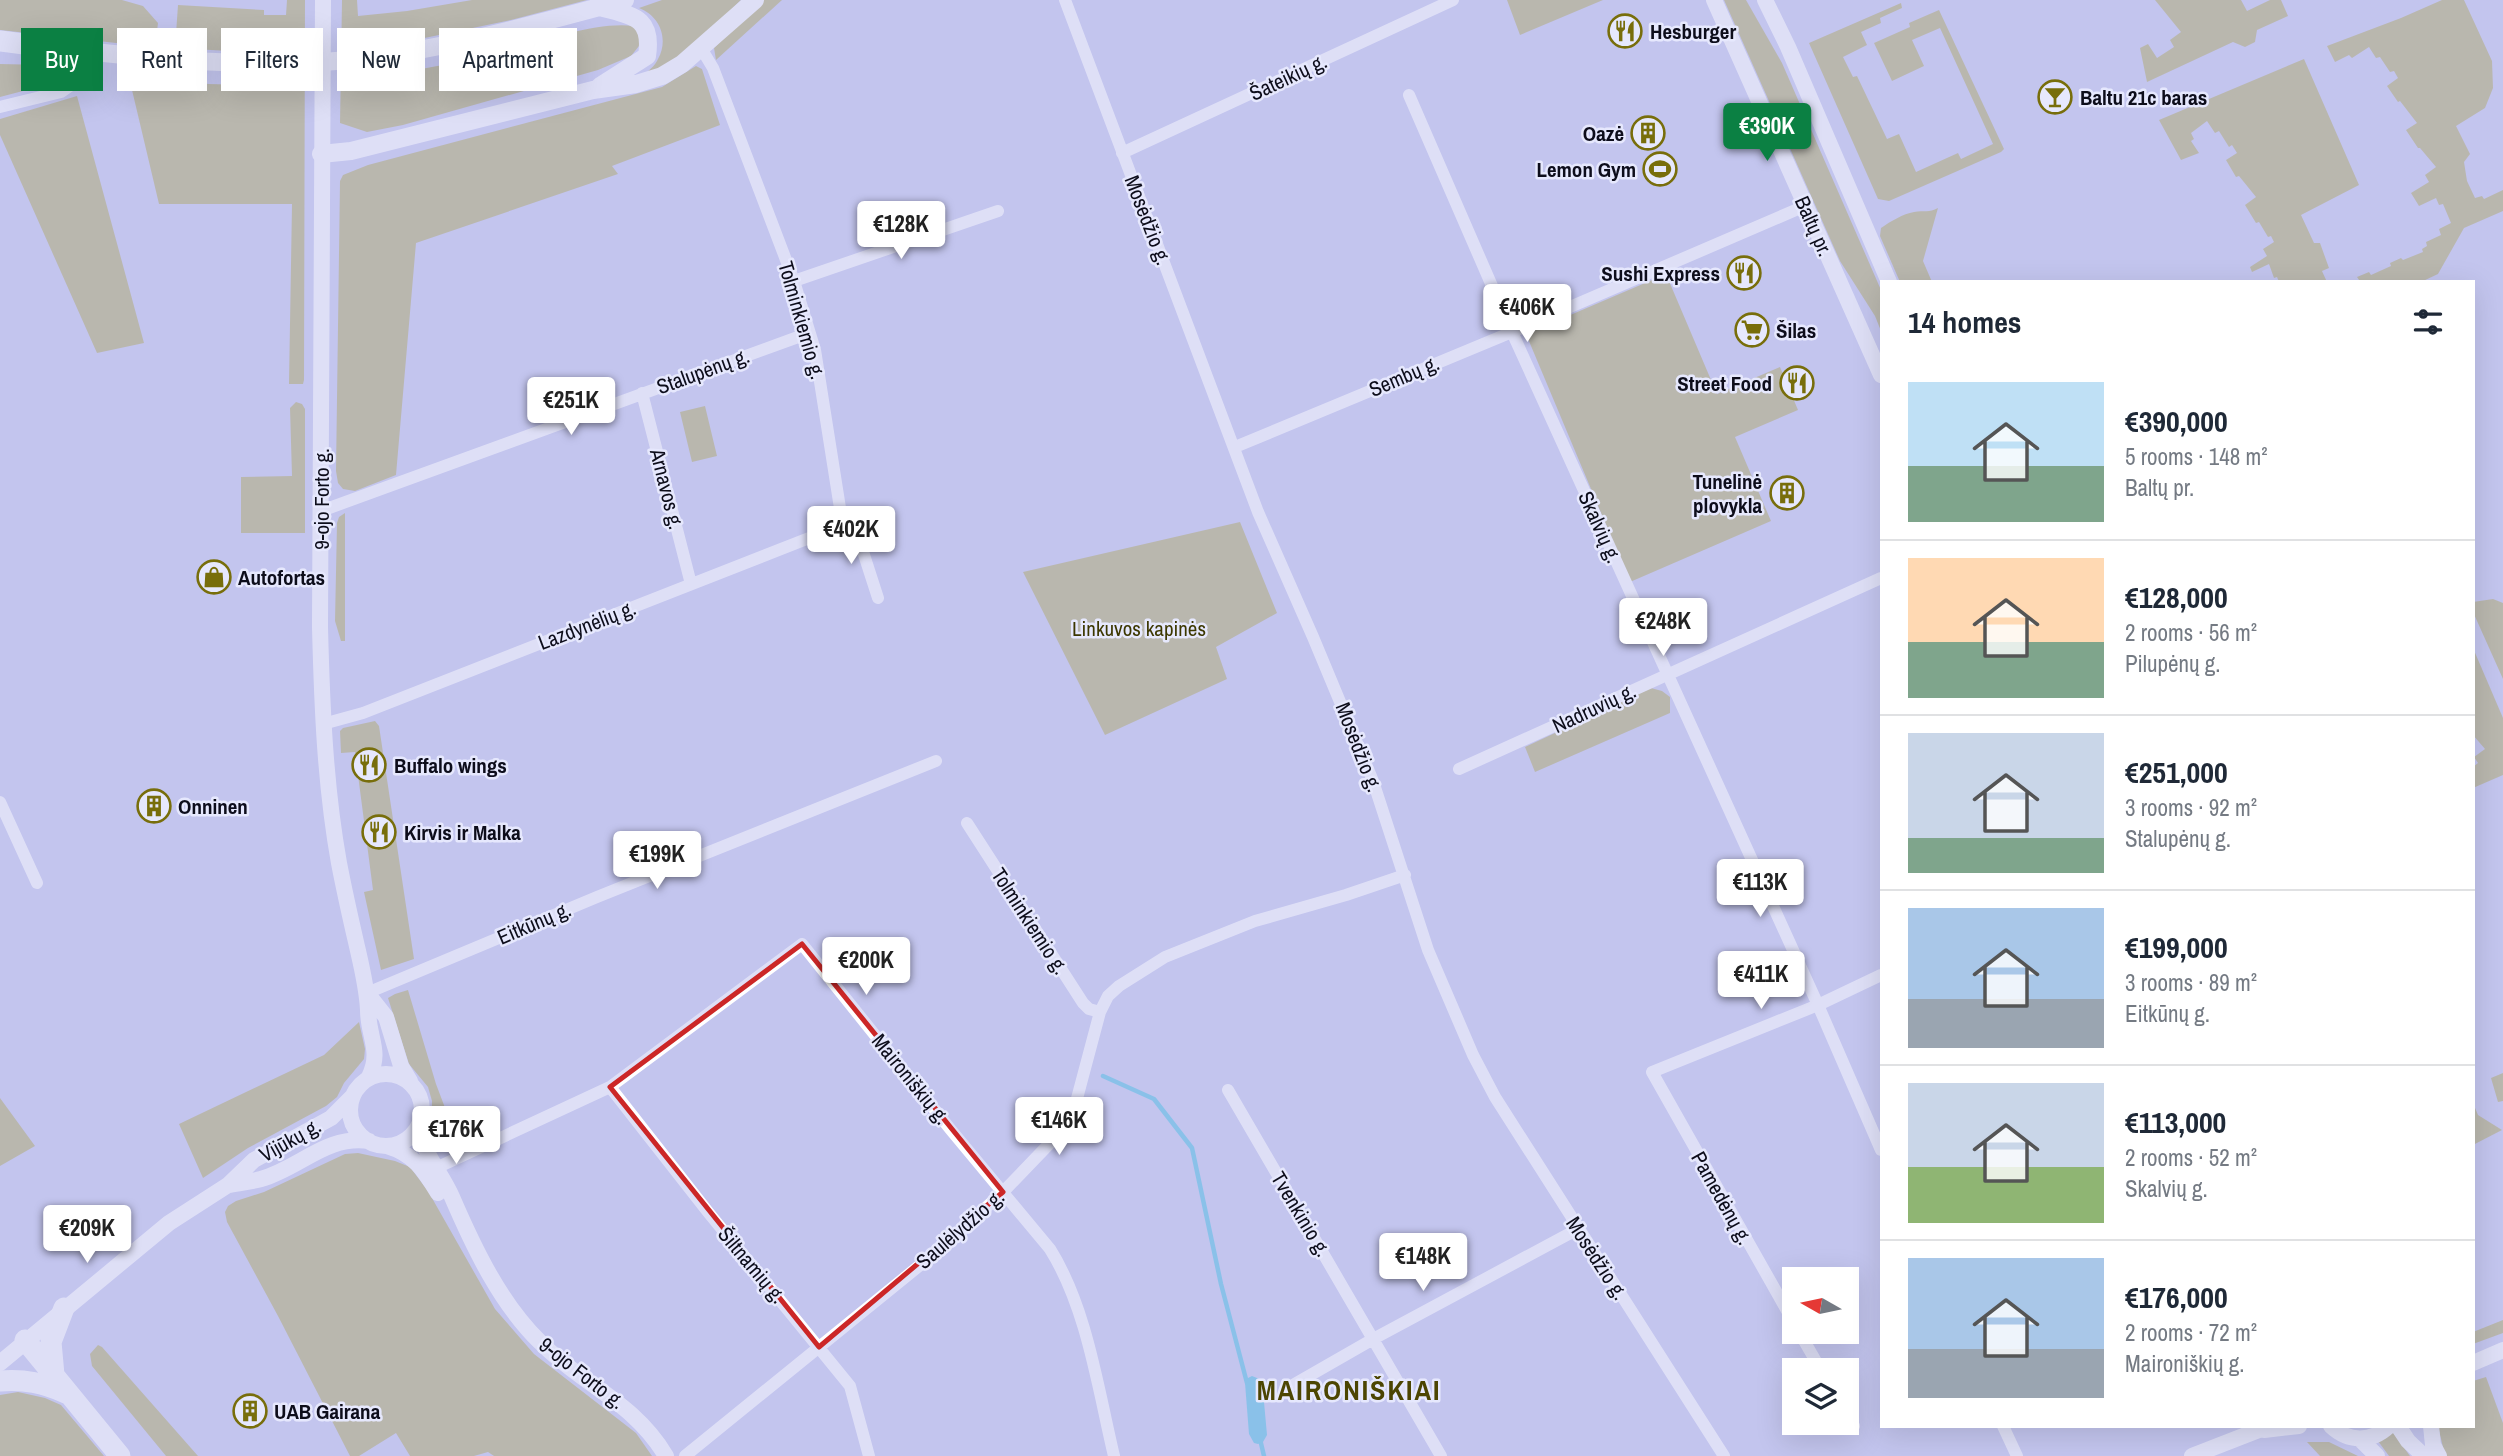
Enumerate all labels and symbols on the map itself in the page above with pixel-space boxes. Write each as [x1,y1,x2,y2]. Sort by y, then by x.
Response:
restaurant icon: Hesburger [1606,12,1644,50]
place label: Hesburger [1650,17,1736,46]
street label: Šateikių g. [1245,46,1331,108]
bar icon: Baltu 21c baras [2036,78,2074,116]
place label: Baltu 21c baras [2080,83,2207,112]
pin: €390K [1718,104,1816,163]
building icon: Oazė [1629,114,1667,152]
place label: Oazė [1583,119,1624,148]
sports icon: Lemon Gym [1641,150,1679,188]
place label: Lemon Gym [1536,155,1636,184]
street label: Mosėdžio g. [1118,171,1178,269]
street label: Baltų pr. [1788,191,1840,261]
pin: €128K [852,202,950,261]
restaurant icon: Sushi Express [1725,254,1763,292]
street label: Tolminkiemio g. [771,258,833,382]
place label: Sushi Express [1601,259,1720,288]
pin: €406K [1478,284,1576,344]
supermarket icon: Šilas [1733,311,1771,349]
place label: Šilas [1776,316,1816,345]
street label: Stalupėnų g. [653,341,753,401]
street label: Sembų g. [1364,348,1444,404]
restaurant icon: Street Food [1778,364,1816,402]
place label: Street Food [1677,369,1772,398]
pin: €251K [522,378,620,437]
street label: Arnavos g. [643,445,691,532]
street label: 9-ojo Forto g. [307,448,336,550]
place label: Tunelinė plovykla [1692,467,1762,520]
building icon: Tunelinė plovykla [1768,474,1806,512]
street label: Skalvių g. [1571,487,1629,567]
pin: €402K [802,506,900,566]
shop icon: Autofortas [195,558,233,596]
place label: Autofortas [238,563,325,592]
street label: Lazdynėlių g. [534,593,640,657]
pin: €248K [1614,598,1712,658]
park label: Linkuvos kapinės [1072,614,1206,643]
street label: Nadruvių g. [1548,676,1640,740]
street label: Mosėdžio g. [1329,698,1389,796]
restaurant icon: Buffalo wings [350,746,388,784]
place label: Buffalo wings [394,751,507,780]
building icon: Onninen [135,787,173,825]
place label: Onninen [178,792,248,821]
restaurant icon: Kirvis ir Malka [360,813,398,851]
place label: Kirvis ir Malka [404,818,521,847]
pin: €199K [608,832,706,891]
pin: €113K [1711,860,1809,919]
street label: Tolminkiemio g. [985,862,1075,980]
street label: Eitkūnų g. [493,894,575,952]
pin: €200K [817,937,915,997]
pin: €411K [1712,951,1810,1011]
street label: Maironiškių g. [865,1027,957,1131]
pin: €146K [1010,1098,1108,1157]
pin: €176K [407,1106,505,1166]
street label: Vijūkų g. [254,1111,326,1169]
street label: Pamedėnų g. [1684,1146,1760,1250]
street label: Tvenkinio g. [1264,1166,1338,1262]
street label: Saulėlydžio g. [910,1183,1010,1275]
pin: €209K [38,1206,136,1265]
street label: Mosėdžio g. [1559,1211,1635,1305]
street label: Šiltnamių g. [711,1220,793,1310]
pin: €148K [1374,1234,1472,1293]
north arrow [1782,1267,1858,1344]
street label: 9-ojo Forto g. [533,1330,631,1416]
district label: MAIRONIŠKIAI [1257,1371,1441,1409]
building icon: UAB Gairana [231,1392,269,1430]
place label: UAB Gairana [274,1397,381,1426]

